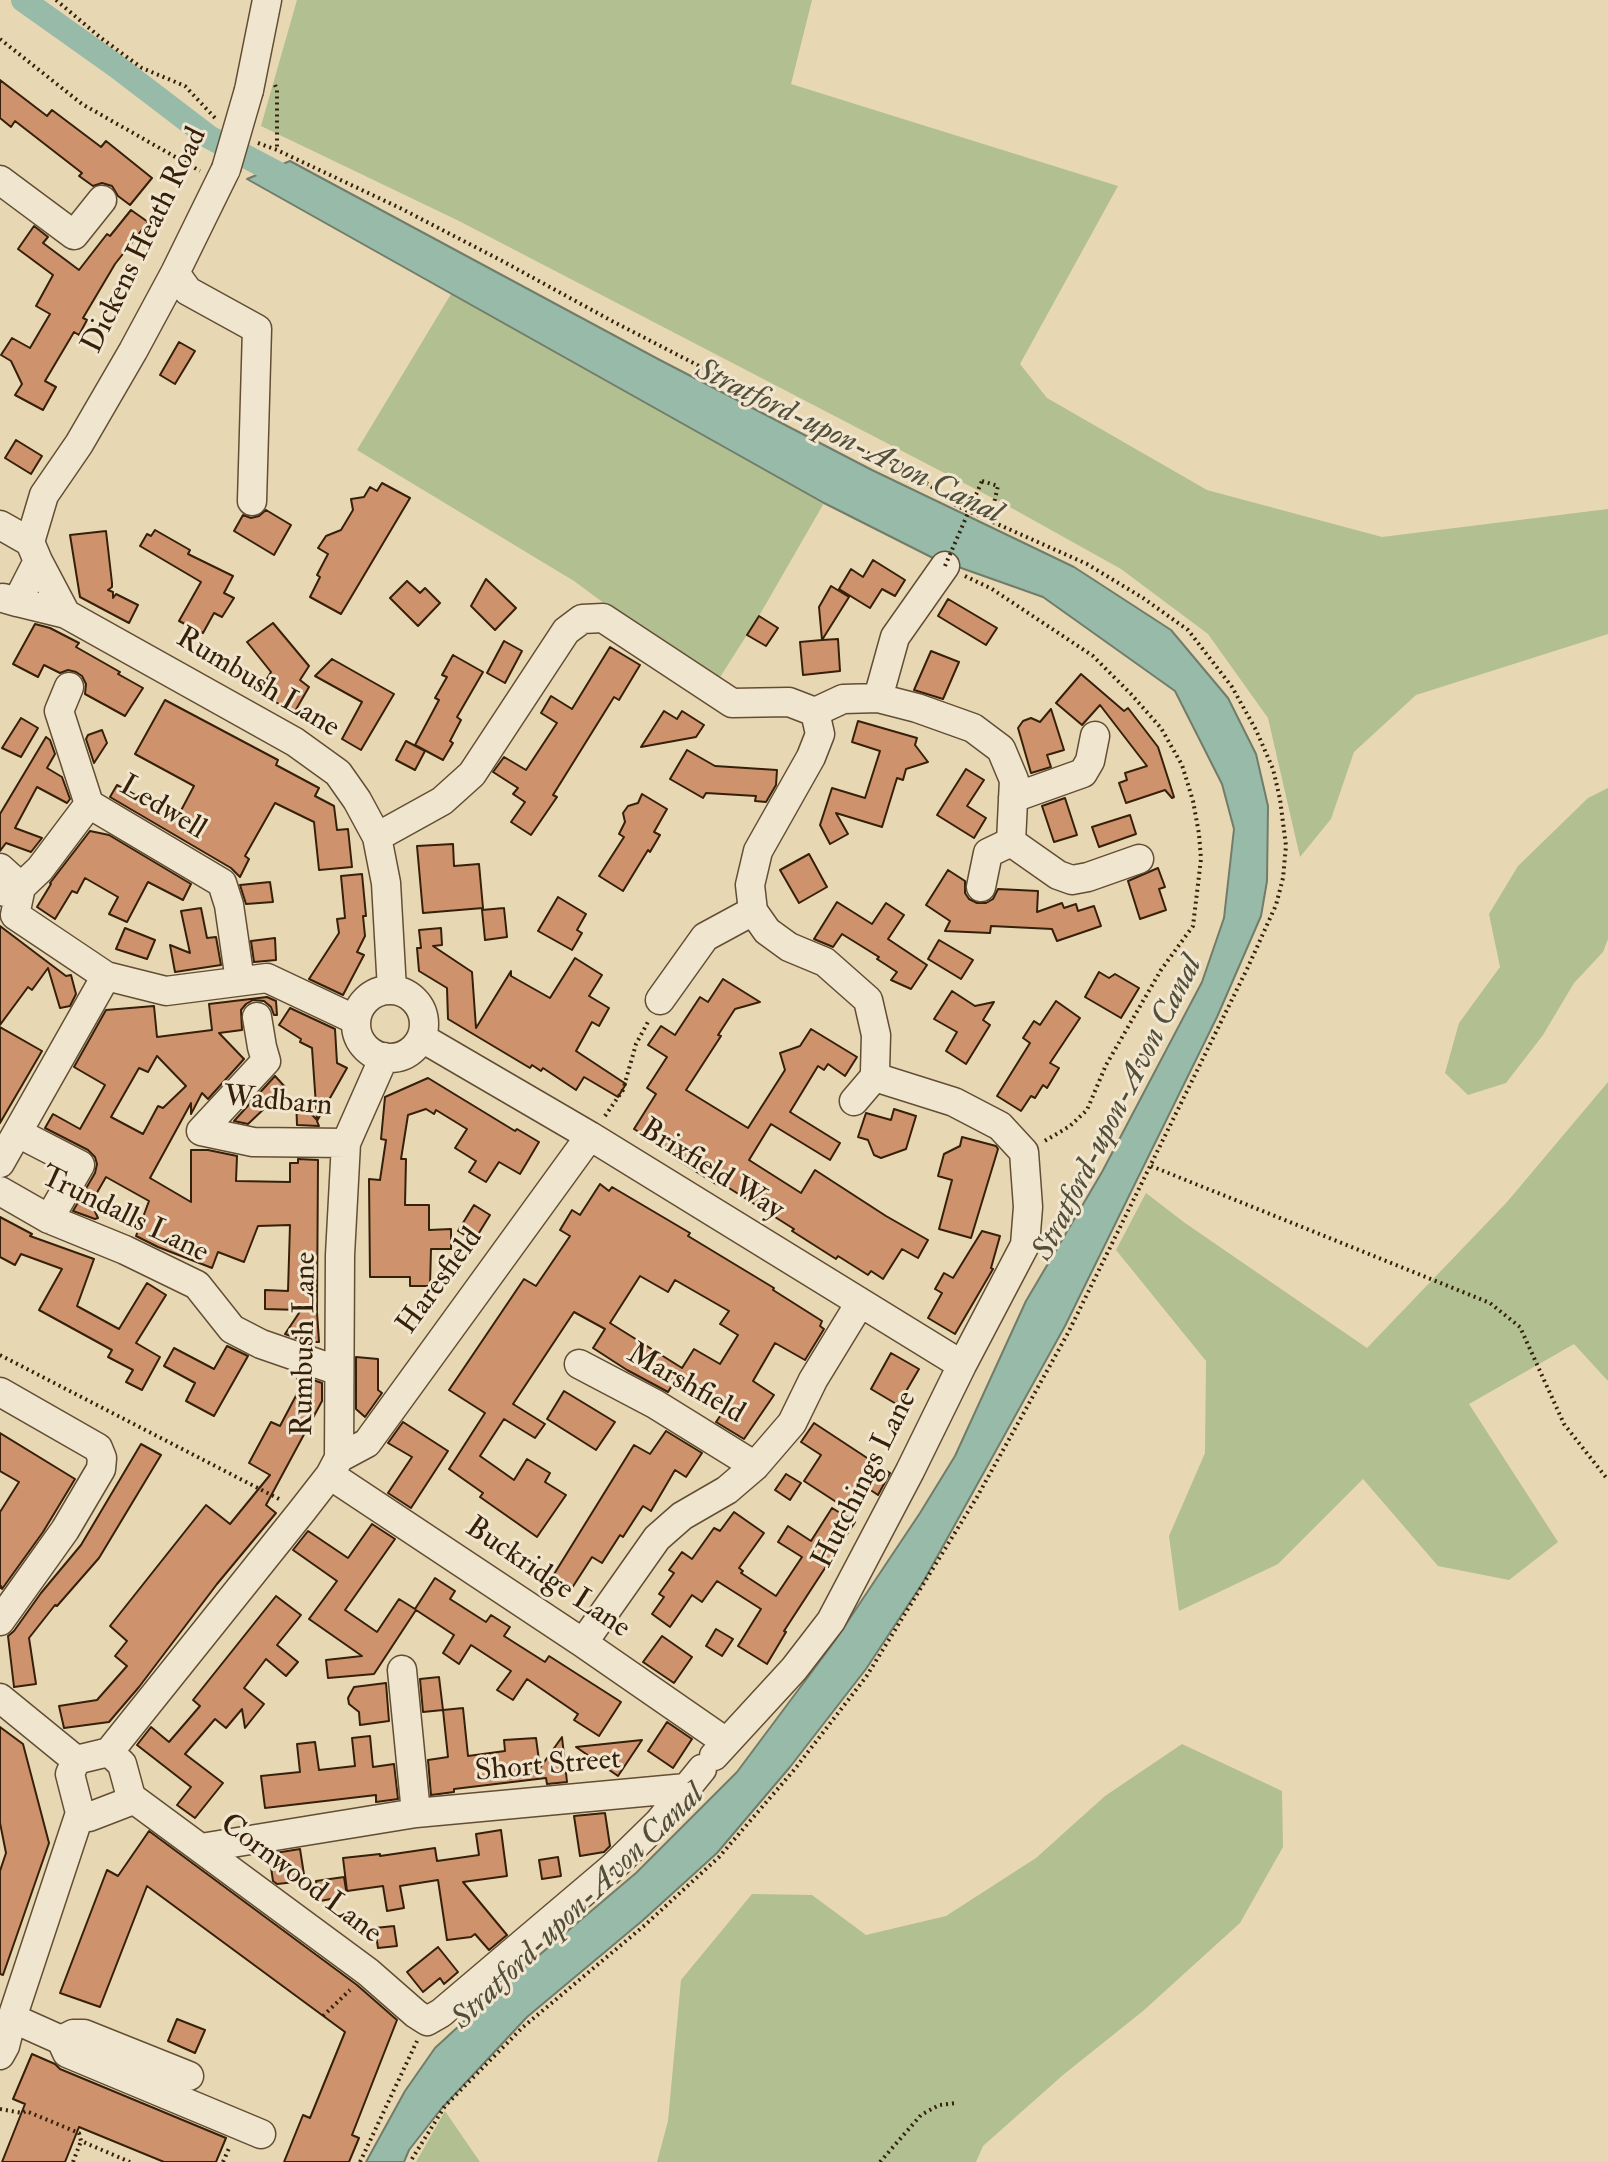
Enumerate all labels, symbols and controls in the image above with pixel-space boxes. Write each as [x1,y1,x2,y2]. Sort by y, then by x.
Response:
street label: Dickens Heath Road [76,122,216,360]
water label: Stratford-upon-Avon Canal [688,352,1008,534]
street label: Rumbush Lane [169,621,345,747]
street label: Ledwell [112,769,212,849]
water label: Stratford-upon-Avon Canal [1025,950,1213,1268]
street label: Wadbarn [222,1080,334,1126]
street label: Brixfield Way [632,1113,790,1229]
street label: Trundalls Lane [34,1160,214,1272]
street label: Haresfield [391,1222,491,1342]
street label: Rumbush Lane [286,1252,326,1436]
street label: Marshfield [620,1337,750,1433]
street label: Hutchings Lane [806,1385,926,1575]
street label: Buckridge Lane [458,1511,636,1647]
street label: Short Street [474,1743,622,1791]
water label: Stratford-upon-Avon Canal [445,1777,713,2039]
street label: Cornwood Lane [212,1808,388,1952]

